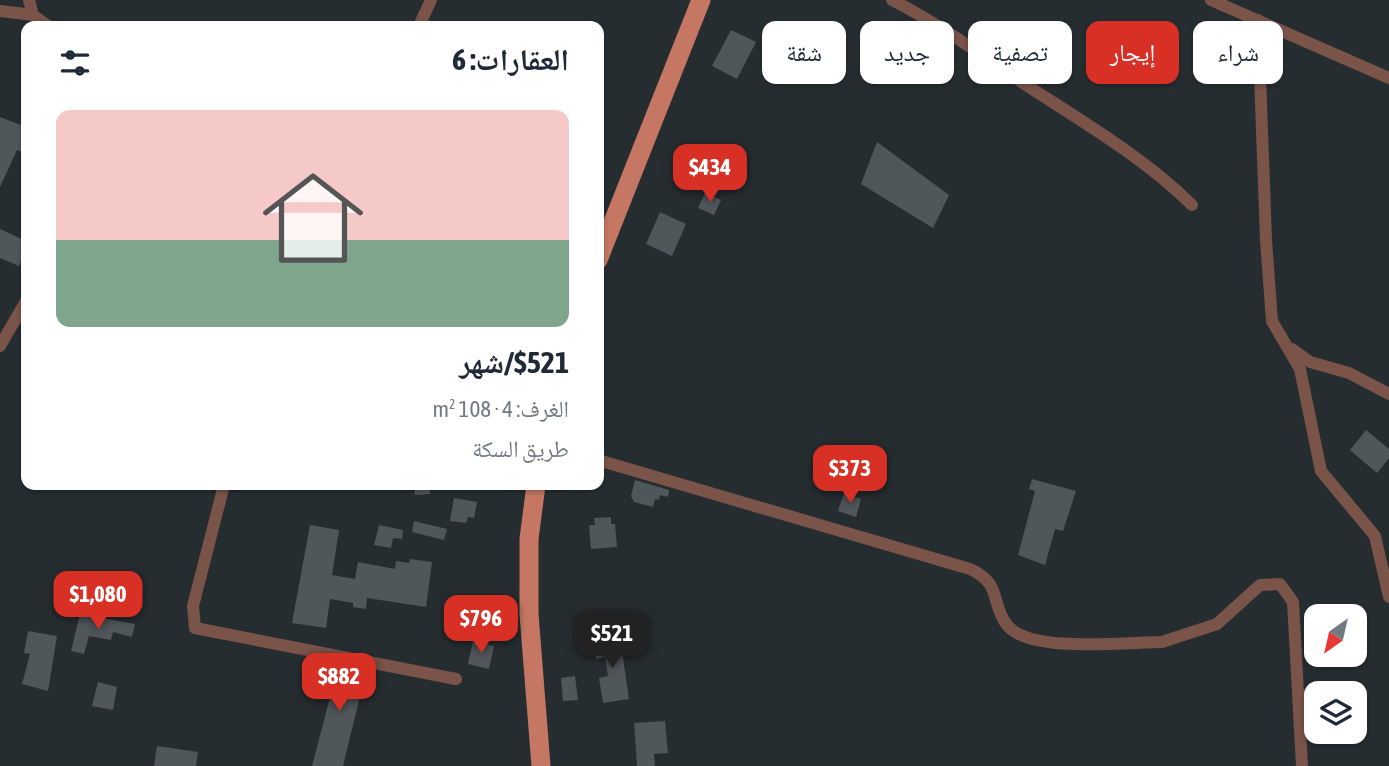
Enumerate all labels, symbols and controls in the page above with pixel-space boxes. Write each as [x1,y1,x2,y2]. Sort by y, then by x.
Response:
chip: شقة [762,21,846,84]
chip: جديد [860,21,954,84]
chip: تصفية [968,21,1072,84]
chip: إيجار [1086,21,1179,84]
chip: شراء [1193,21,1283,84]
text: العقارات: 6 [452,42,569,76]
icon: filters [56,44,94,82]
pin: $434 [669,144,751,204]
text: $434 [689,154,731,180]
icon: home [250,155,376,281]
text: $521/شهر [459,345,569,379]
text: الغرف: 4 · 108 m² [432,396,569,422]
text: طريق السكة [472,436,569,462]
pin: $373 [809,446,891,505]
text: $373 [829,455,871,481]
pin: $1,080 [41,572,155,631]
text: $1,080 [70,581,127,607]
pin: $796 [440,596,522,655]
north arrow [1304,604,1367,667]
map controls [1304,604,1367,744]
text: $796 [460,605,502,631]
pin: $521 [571,610,653,670]
text: $521 [591,620,633,646]
pin: $882 [298,654,380,713]
text: $882 [318,663,360,689]
button: layers [1304,681,1367,744]

